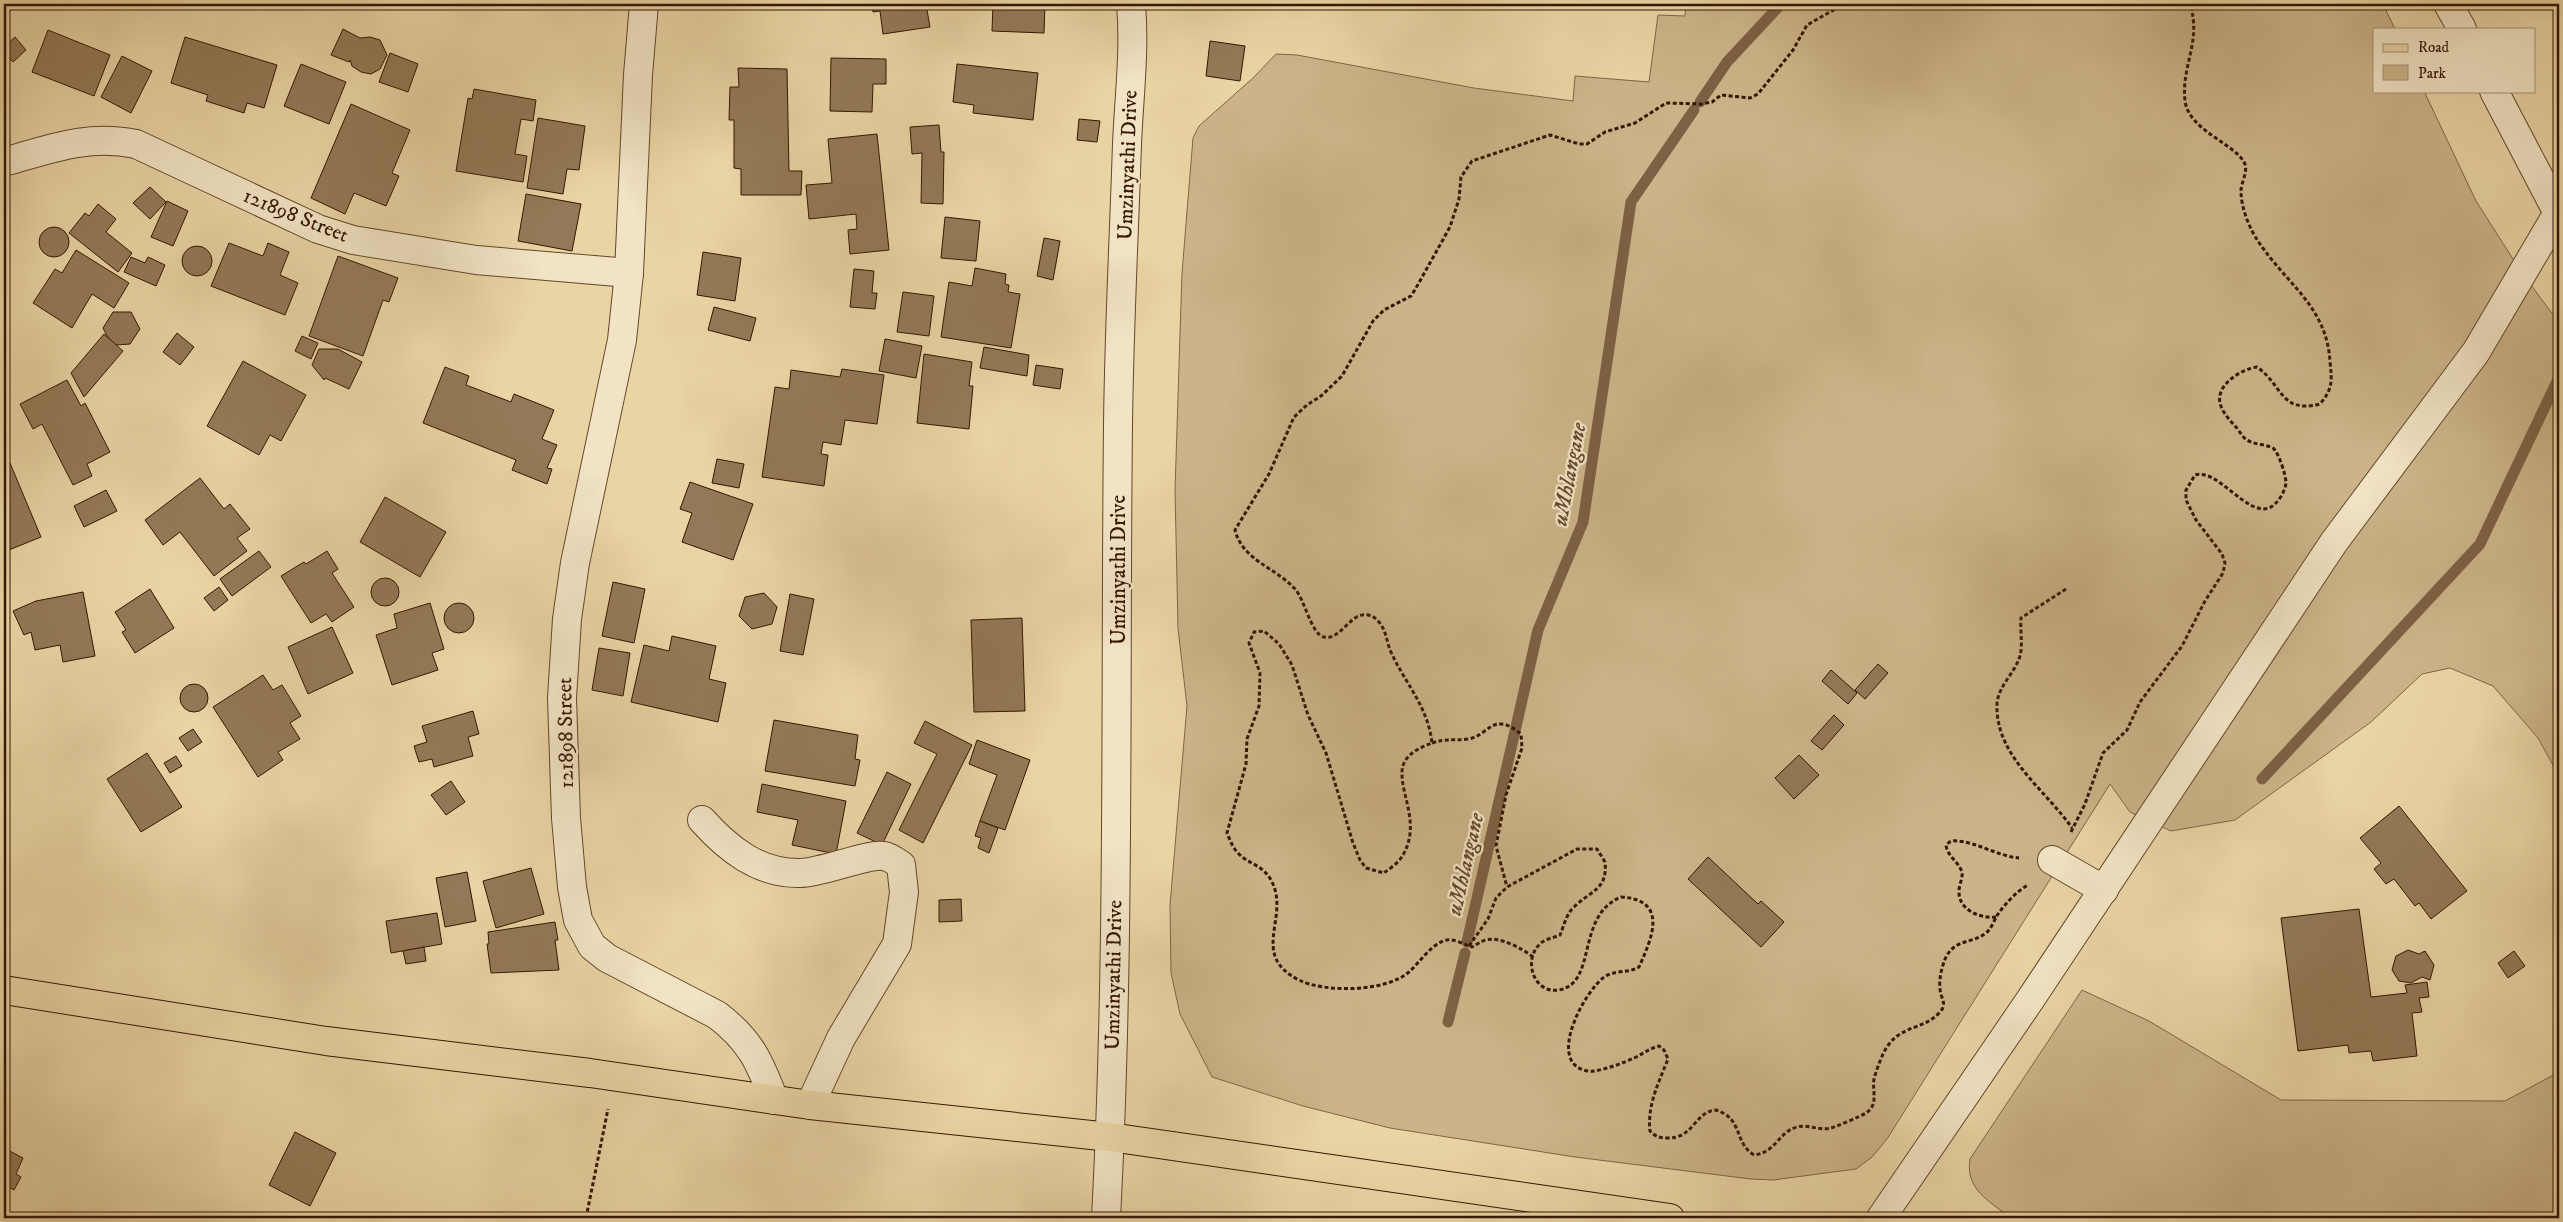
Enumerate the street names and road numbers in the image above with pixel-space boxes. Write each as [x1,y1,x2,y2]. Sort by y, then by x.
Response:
street label: Umzinyathi Drive [1112,89,1144,241]
street label: 121898 Street [239,183,352,249]
street label: Umzinyathi Drive [1106,495,1132,645]
street label: 121898 Street [552,677,580,789]
street label: Umzinyathi Drive [1100,899,1128,1050]

